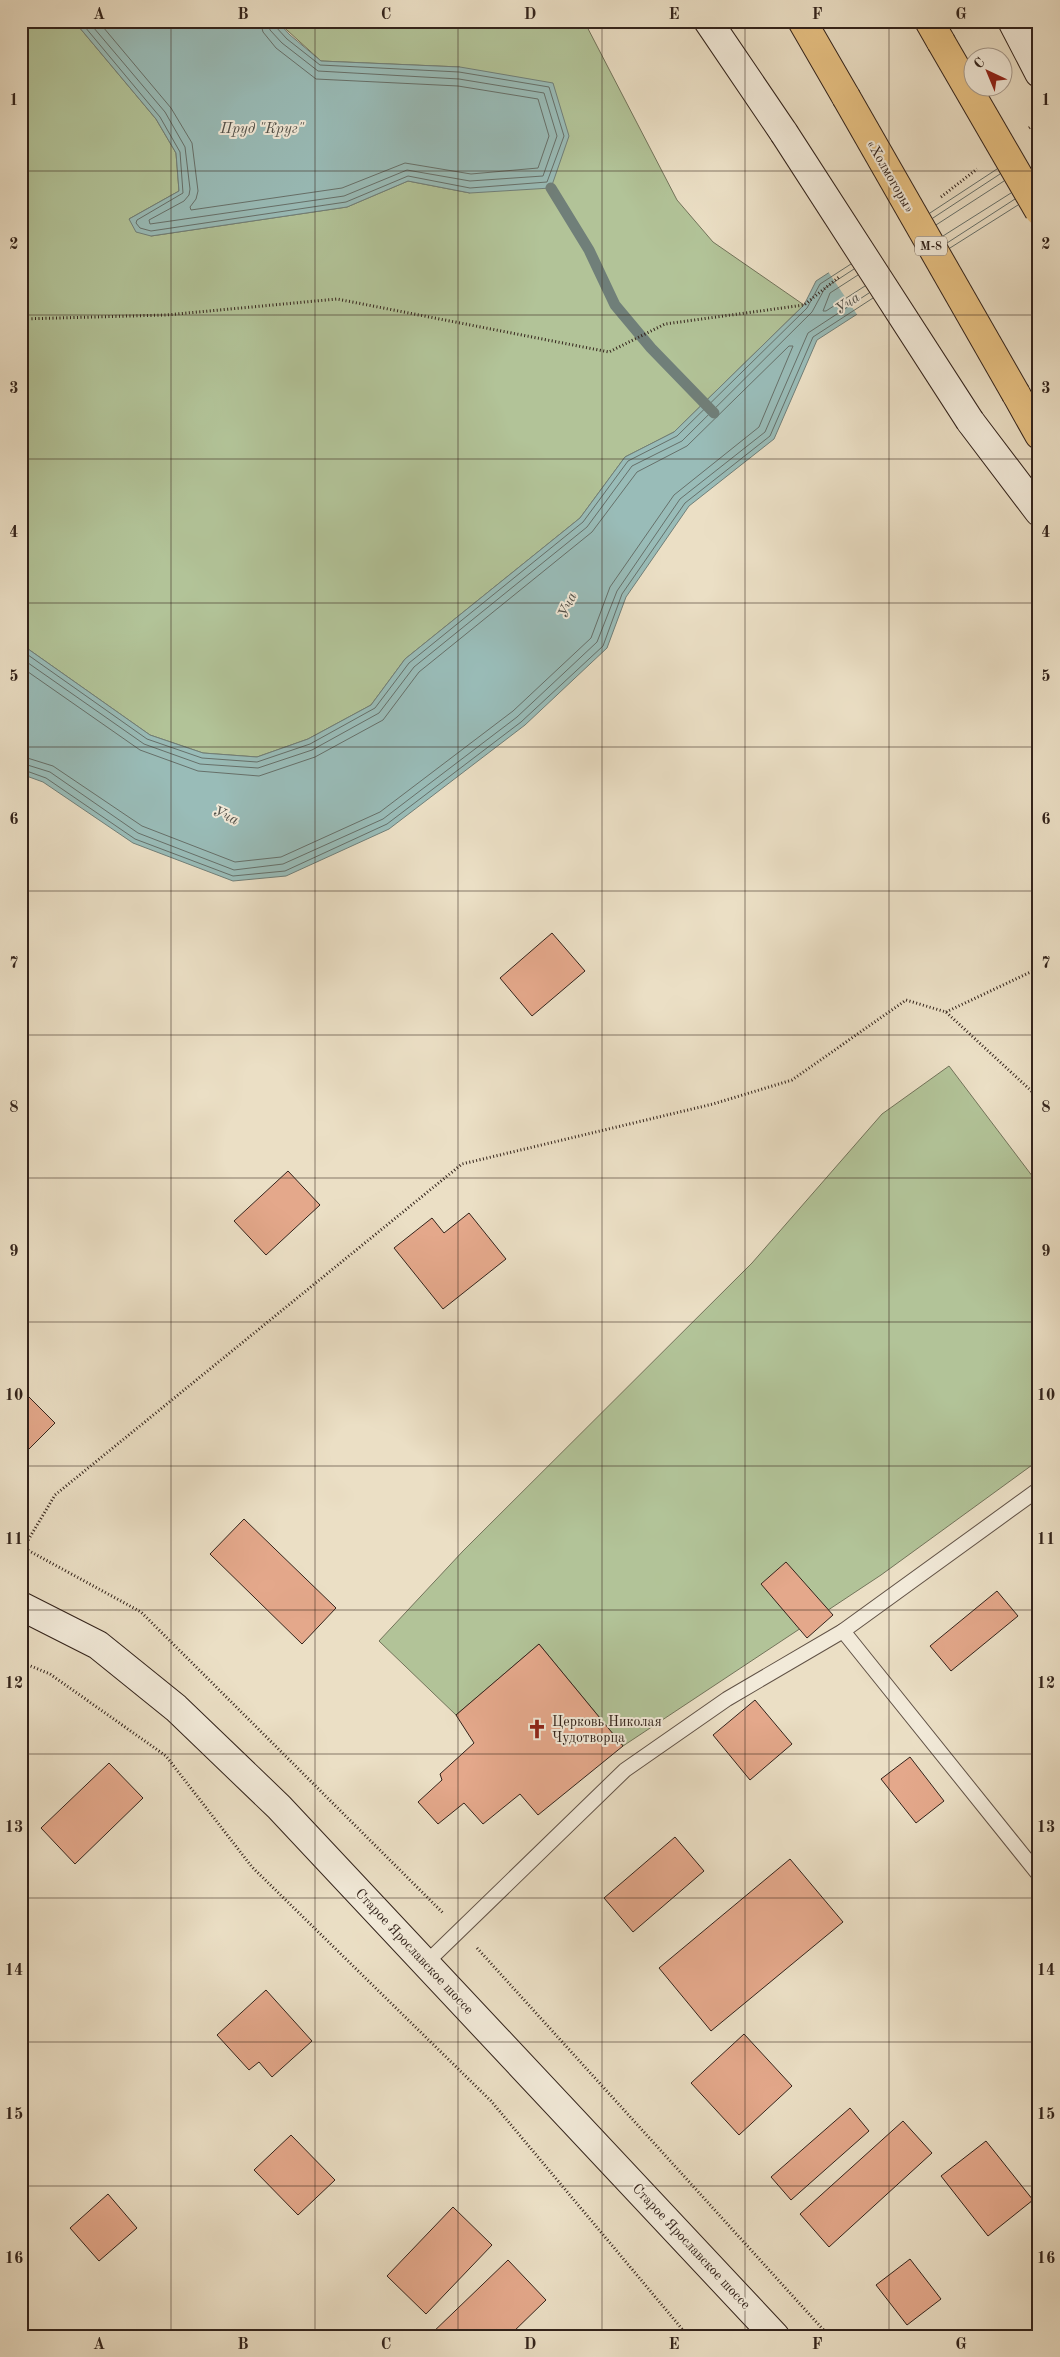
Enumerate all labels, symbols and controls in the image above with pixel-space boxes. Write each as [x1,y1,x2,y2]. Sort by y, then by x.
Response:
text: A [93,7,105,23]
text: B [237,7,249,23]
text: C [381,7,391,23]
text: D [524,7,536,23]
text: E [668,7,680,23]
text: F [812,7,823,23]
text: G [955,7,967,23]
north arrow [962,48,1012,98]
text: С [971,55,988,72]
text: 1 [9,93,19,109]
text: 1 [1041,93,1051,109]
water label: Пруд "Круг" [219,122,305,137]
street label: «Холмогоры» [864,138,917,215]
text: 2 [9,237,19,253]
road number: М-8 [915,237,947,256]
text: 2 [1041,237,1051,253]
water label: Уча [833,290,863,318]
text: 3 [9,381,19,397]
text: 3 [1041,381,1051,397]
text: 4 [9,525,19,541]
text: 4 [1041,525,1051,541]
water label: Уча [556,590,581,621]
text: 5 [9,669,19,685]
text: 5 [1041,669,1051,685]
water label: Уча [210,804,241,829]
text: 6 [9,812,19,828]
text: 6 [1041,812,1051,828]
text: 7 [9,956,19,972]
text: 7 [1041,956,1051,972]
text: 8 [9,1100,19,1116]
text: 8 [1041,1100,1051,1116]
text: 9 [9,1244,19,1260]
text: 9 [1041,1244,1051,1260]
text: 10 [5,1388,23,1404]
text: 10 [1037,1388,1055,1404]
text: 11 [5,1532,23,1548]
text: 11 [1037,1532,1055,1548]
text: 12 [5,1676,23,1692]
text: 12 [1037,1676,1055,1692]
place label: Церковь Николая Чудотворца [552,1715,662,1745]
church icon: Церковь Николая Чудотворца [526,1718,548,1740]
text: 13 [5,1820,23,1836]
text: 13 [1037,1820,1055,1836]
street label: Старое Ярославское шоссе [353,1886,476,2017]
text: 14 [5,1963,23,1979]
text: 14 [1037,1963,1055,1979]
text: 15 [5,2107,23,2123]
text: 15 [1037,2107,1055,2123]
street label: Старое Ярославское шоссе [630,2181,753,2312]
text: 16 [5,2251,23,2267]
text: 16 [1037,2251,1055,2267]
text: A [93,2337,105,2353]
text: B [237,2337,249,2353]
text: C [381,2337,391,2353]
text: D [524,2337,536,2353]
text: E [668,2337,680,2353]
text: F [812,2337,823,2353]
text: G [955,2337,967,2353]

